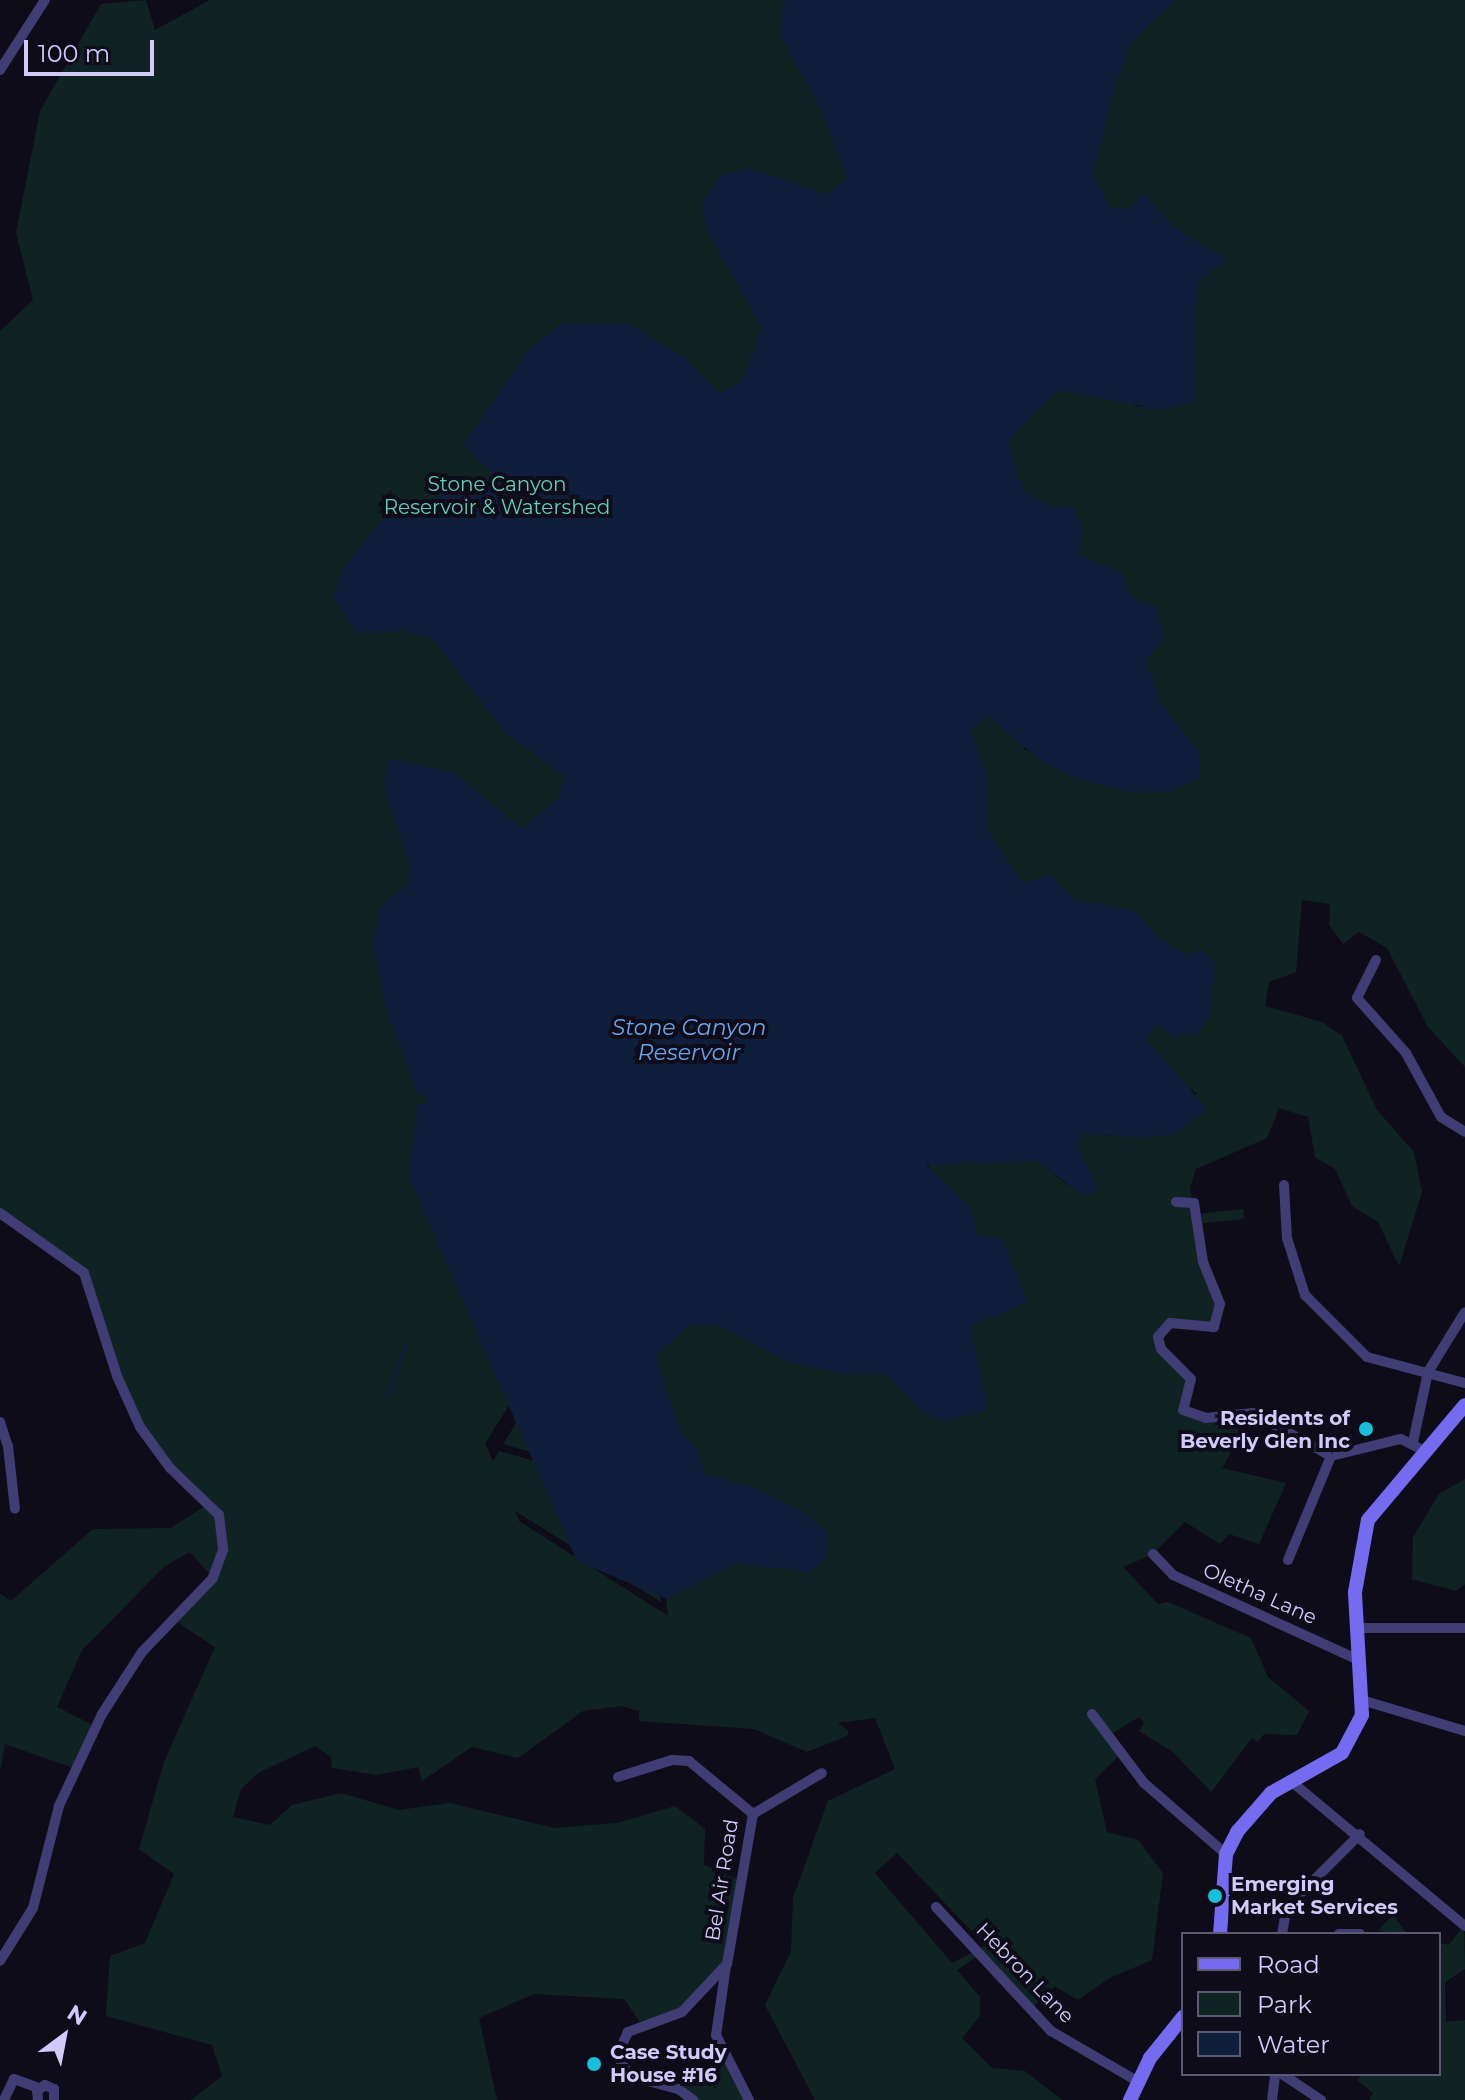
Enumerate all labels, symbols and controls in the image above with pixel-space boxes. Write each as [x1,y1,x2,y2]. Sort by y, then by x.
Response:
scale bar [28,24,158,74]
text: 100 m [38,39,110,68]
park label: Stone Canyon Reservoir & Watershed [384,473,610,520]
water label: Stone Canyon Reservoir [612,1014,766,1066]
place label: Residents of Beverly Glen Inc [1180,1406,1350,1453]
marker: Residents of Beverly Glen Inc [1357,1420,1375,1438]
street label: Oletha Lane [1199,1558,1321,1630]
street label: Bel Air Road [701,1817,743,1943]
place label: Emerging Market Services [1231,1872,1398,1919]
marker: Emerging Market Services [1206,1887,1224,1905]
street label: Hebron Lane [971,1918,1079,2028]
legend [1181,1932,1441,2076]
text: Road [1257,1950,1320,1979]
text: Park [1257,1990,1312,2019]
north arrow [24,1996,104,2076]
text: N [62,1999,92,2031]
text: Water [1257,2030,1330,2059]
place label: Case Study House #16 [610,2040,727,2087]
marker: Case Study House #16 [585,2055,603,2073]

